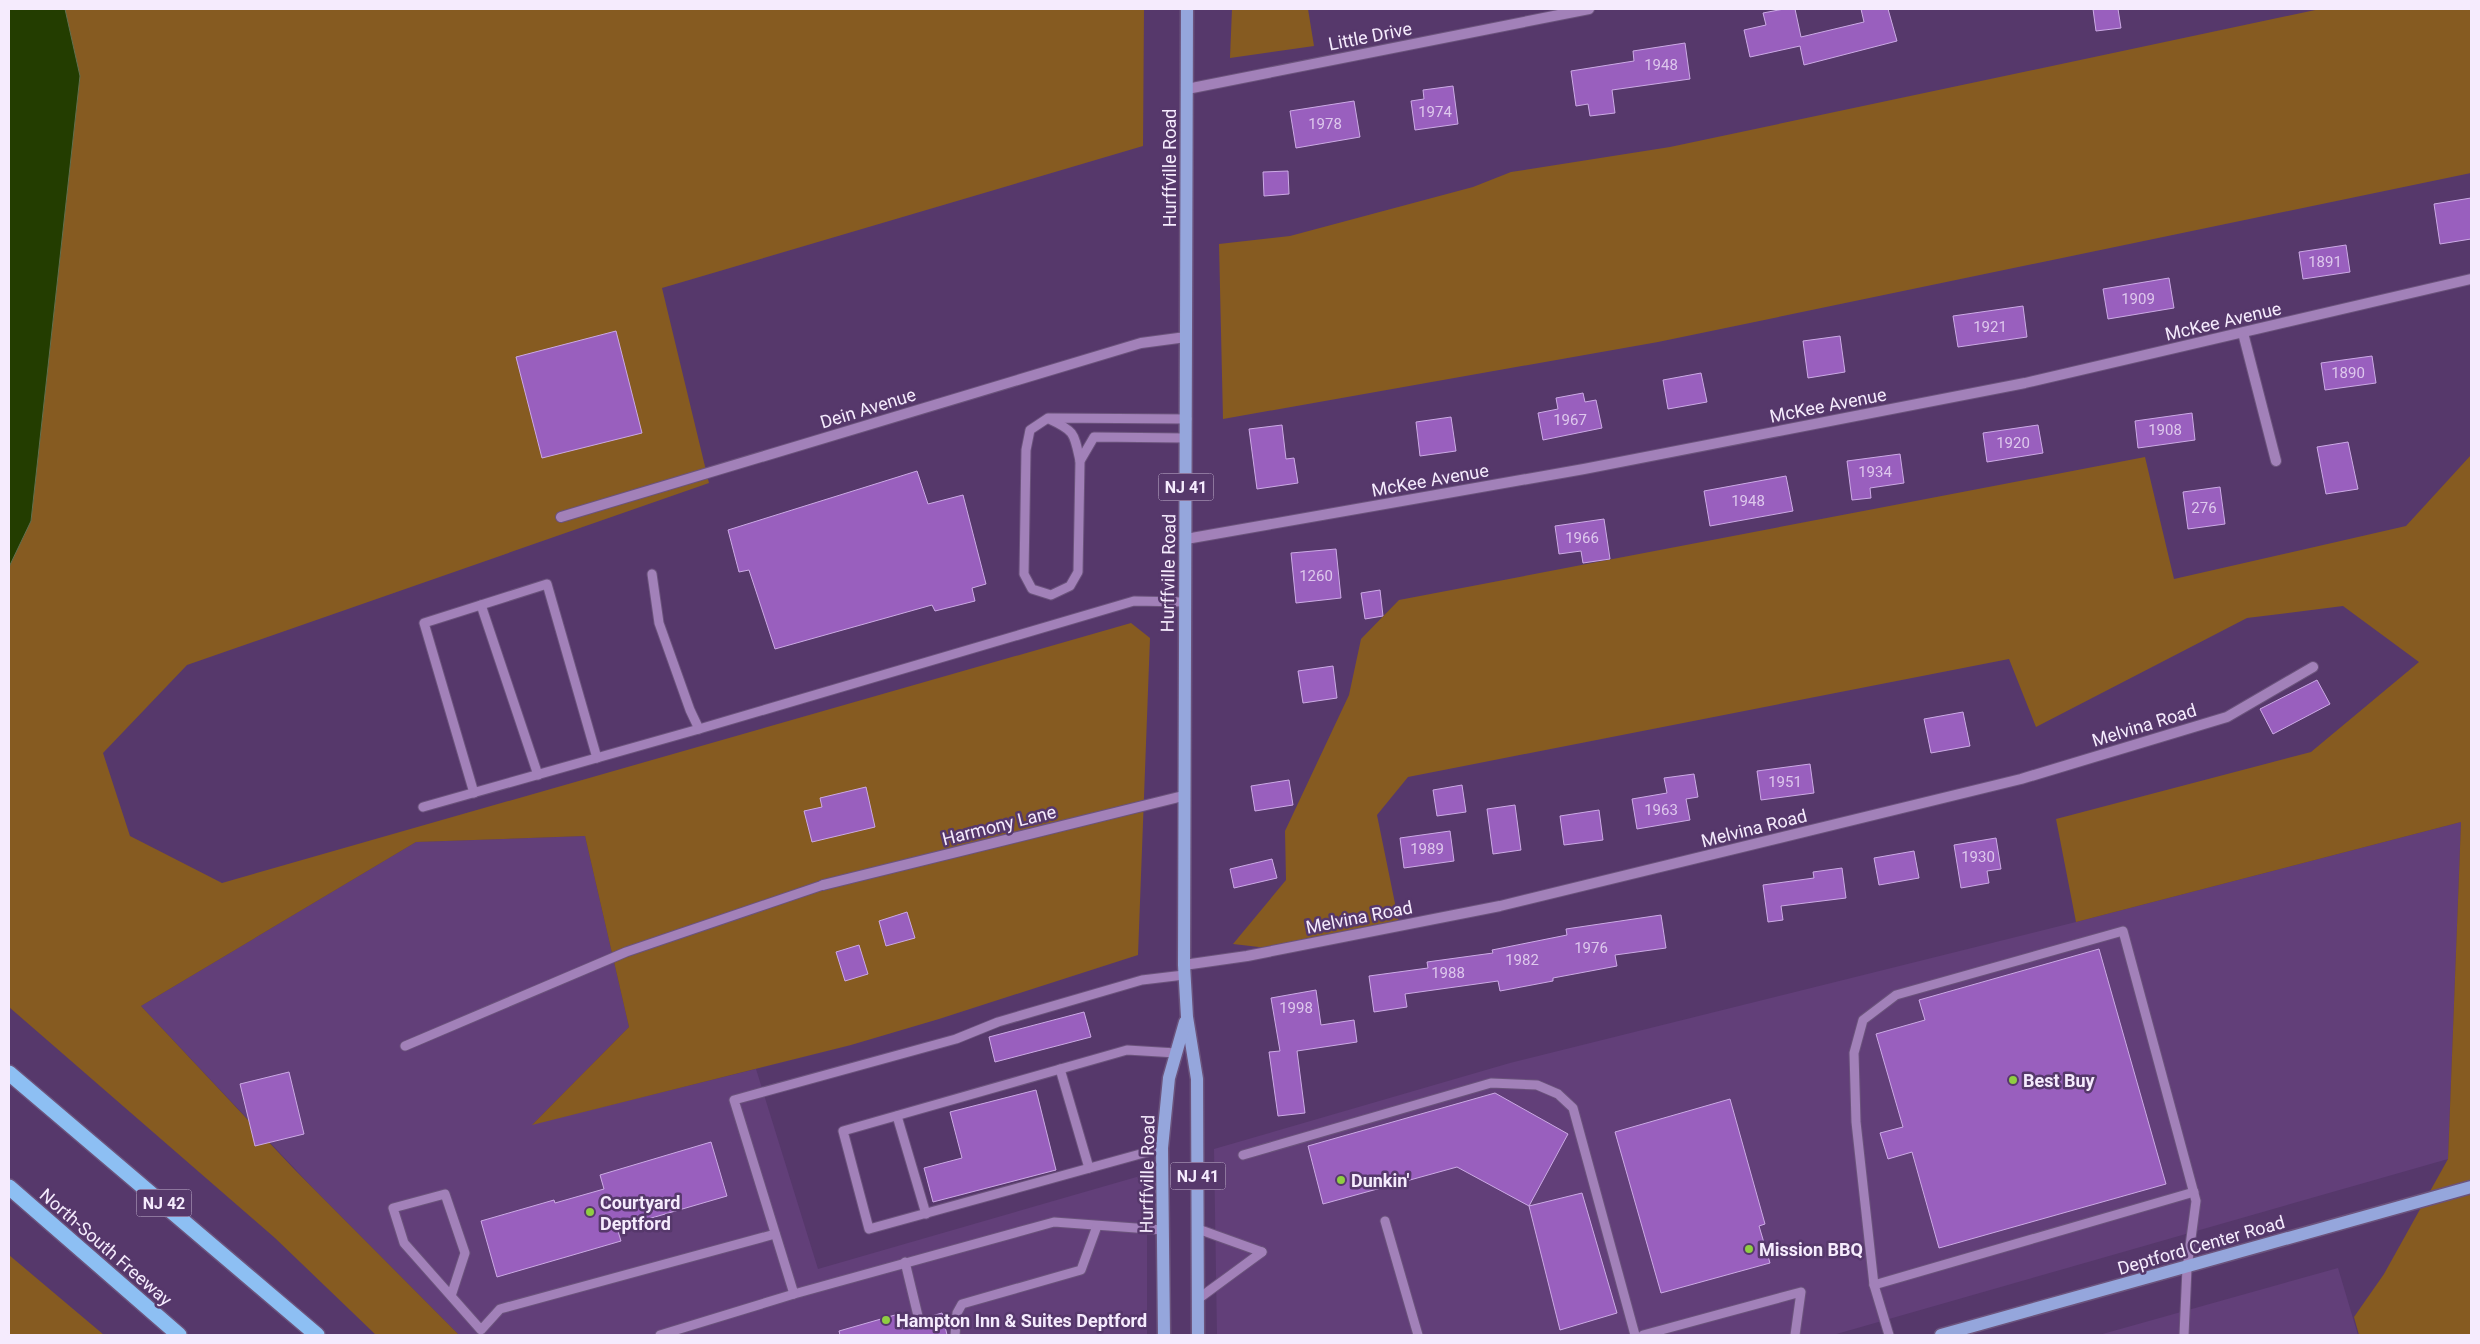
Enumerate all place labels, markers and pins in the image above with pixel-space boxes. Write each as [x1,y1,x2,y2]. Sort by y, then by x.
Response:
place label: Best Buy [2023,1070,2096,1091]
marker: Best Buy [2007,1074,2019,1086]
place label: Dunkin' [1351,1170,1410,1191]
marker: Dunkin' [1335,1174,1347,1186]
place label: Courtyard Deptford [600,1192,680,1234]
marker: Courtyard Deptford [584,1206,596,1218]
place label: Mission BBQ [1759,1239,1863,1260]
marker: Mission BBQ [1743,1243,1755,1255]
place label: Hampton Inn & Suites Deptford [896,1310,1147,1331]
marker: Hampton Inn & Suites Deptford [880,1314,892,1326]

